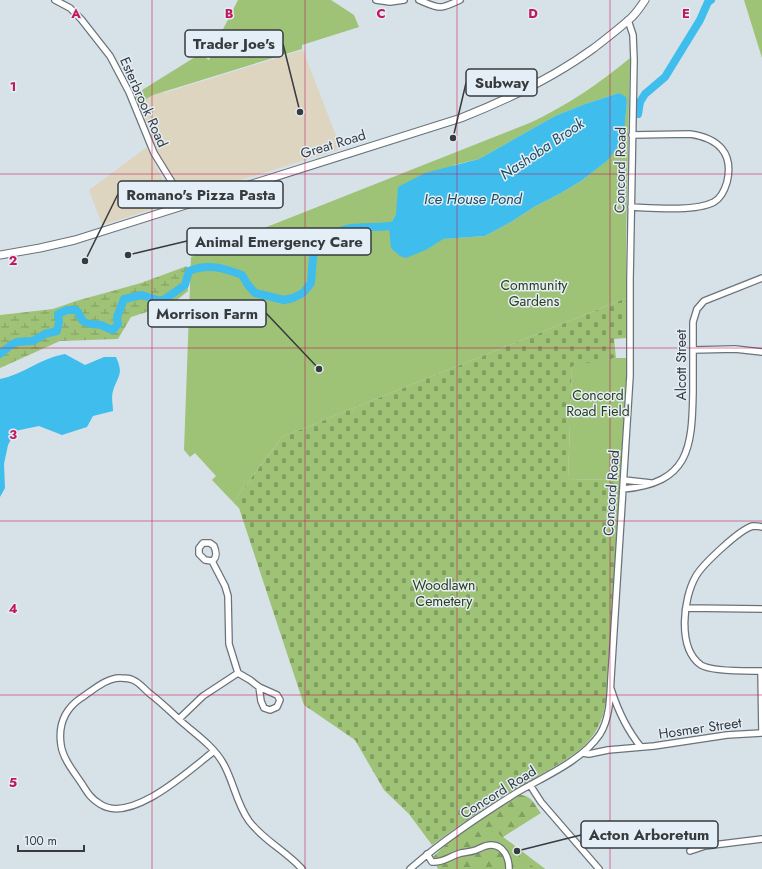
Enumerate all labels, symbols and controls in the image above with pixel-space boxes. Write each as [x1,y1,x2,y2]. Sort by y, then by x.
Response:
text: A [70,4,81,23]
text: B [225,4,234,23]
text: C [376,4,386,23]
text: D [528,4,538,23]
text: E [682,4,690,23]
callout: Trader Joe's [185,30,283,57]
text: Trader Joe's [193,33,275,55]
street label: Esterbrook Road [115,54,173,150]
callout: Subway [466,69,537,96]
text: Subway [475,72,529,94]
text: 1 [10,77,16,96]
water label: Nashoba Brook [495,112,589,185]
street label: Great Road [298,125,368,163]
street label: Concord Road [609,127,631,213]
callout: Romano's Pizza Pasta [118,181,283,208]
text: Romano's Pizza Pasta [126,184,276,206]
water label: Ice House Pond [424,188,523,210]
callout: Animal Emergency Care [187,228,371,255]
text: Animal Emergency Care [194,231,363,253]
text: 2 [9,251,17,270]
park label: Community Gardens [501,275,568,311]
callout: Morrison Farm [148,300,266,327]
text: Morrison Farm [156,303,258,325]
street label: Alcott Street [671,329,691,401]
park label: Concord Road Field [566,385,630,421]
text: 3 [9,425,17,444]
street label: Concord Road [598,449,624,537]
park label: Woodlawn Cemetery [413,575,475,611]
text: 4 [8,599,18,618]
street label: Hosmer Street [657,712,744,744]
street label: Concord Road [456,761,540,823]
text: 5 [9,773,17,792]
callout: Acton Arboretum [581,821,718,848]
text: Acton Arboretum [588,824,709,846]
scale bar [18,827,84,853]
text: 100 m [24,832,57,850]

